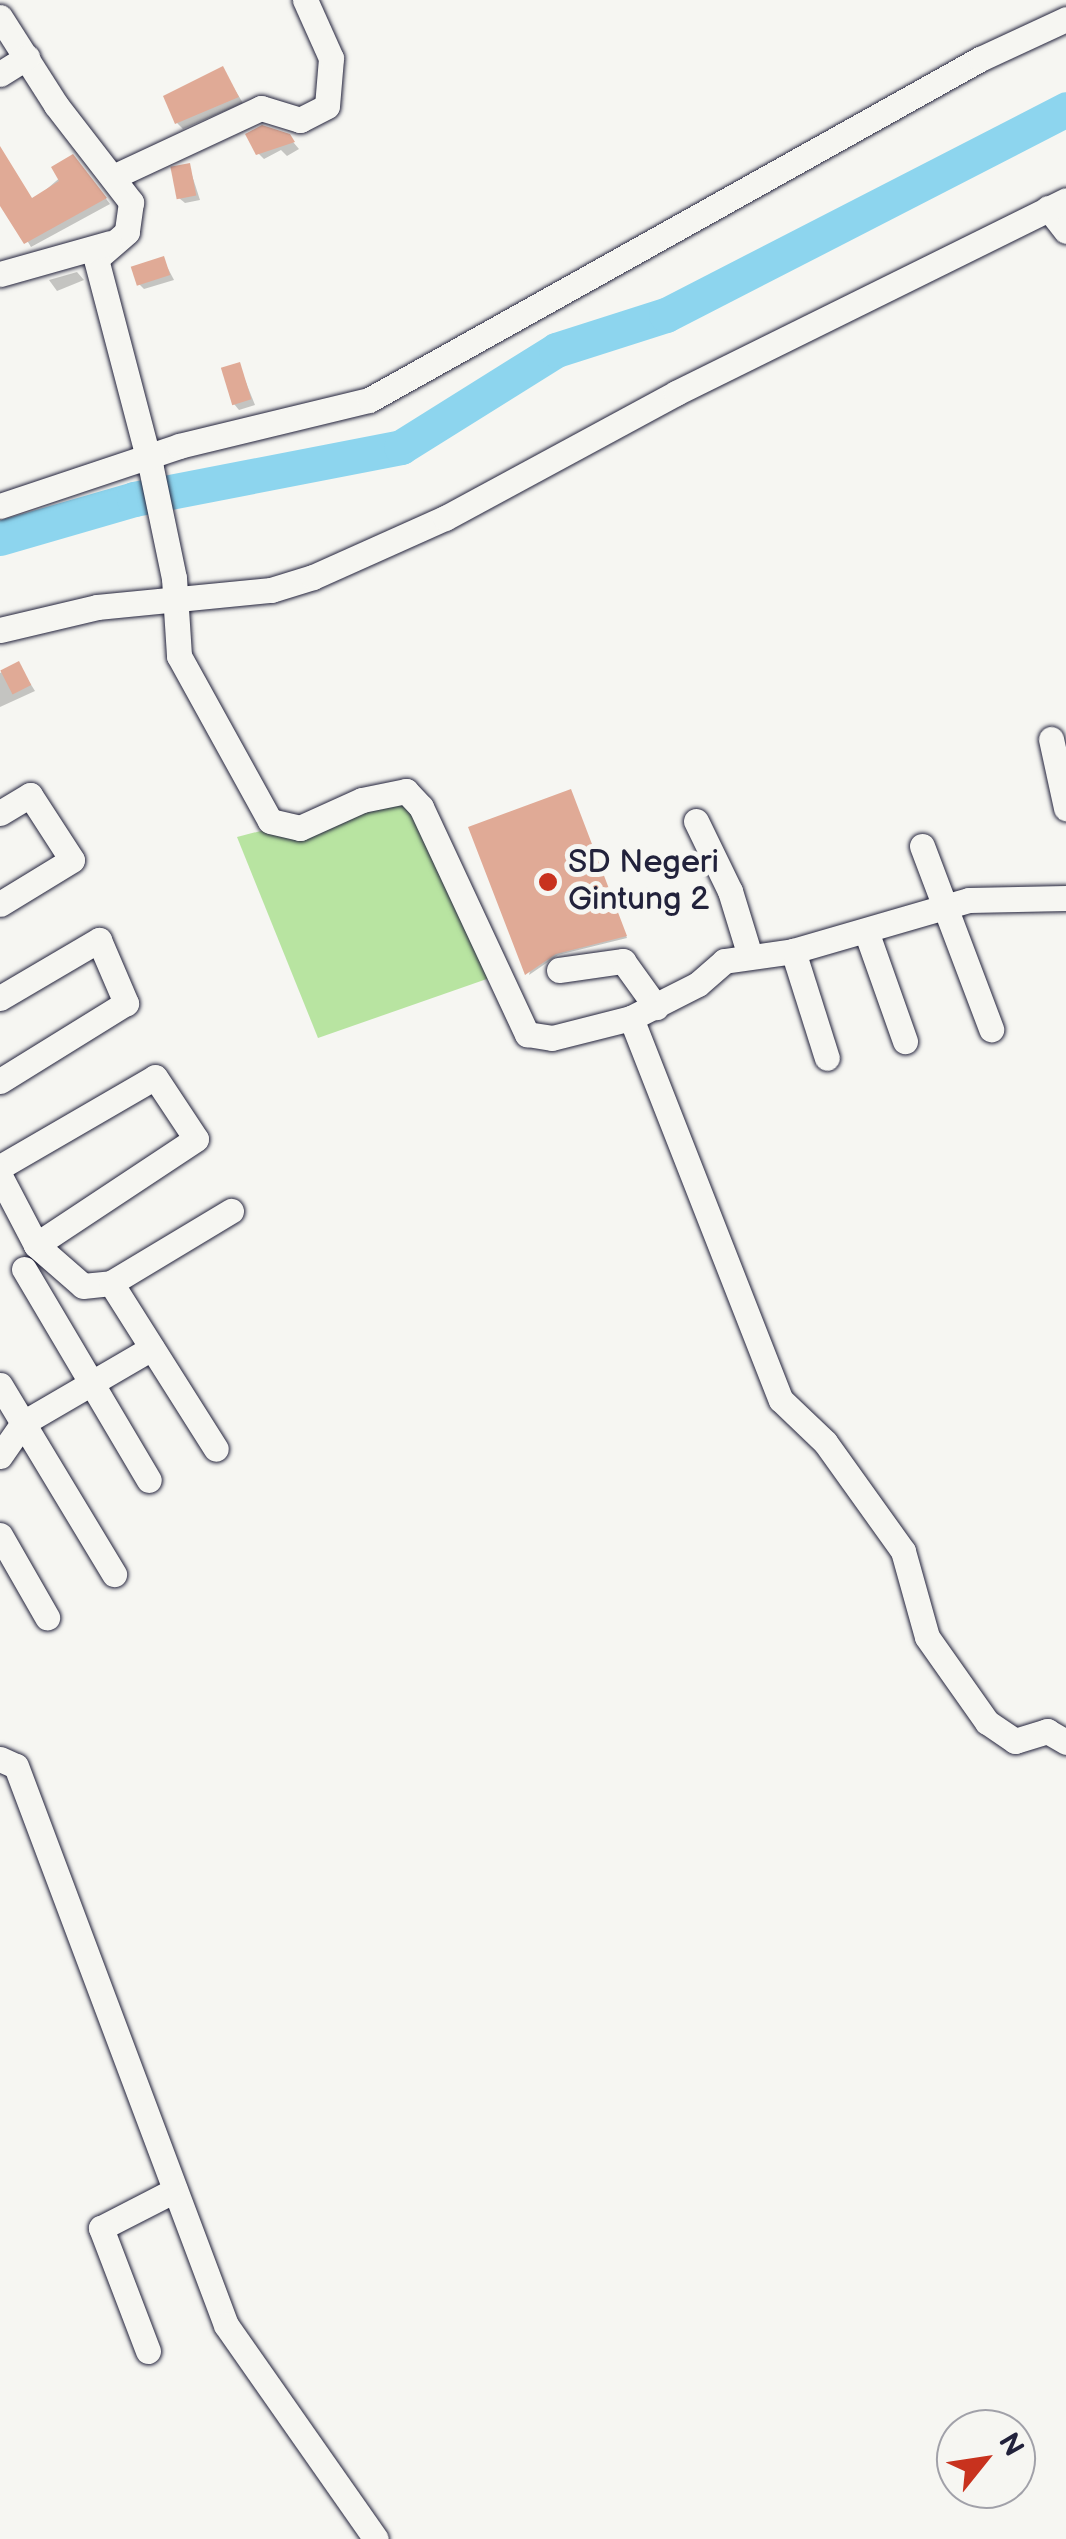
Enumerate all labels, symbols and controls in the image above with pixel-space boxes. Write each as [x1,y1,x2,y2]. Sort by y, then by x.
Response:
place label: SD Negeri Gintung 2 [568,845,719,920]
marker: SD Negeri Gintung 2 [537,871,559,893]
north arrow [936,2409,1036,2509]
text: N [991,2427,1030,2462]

